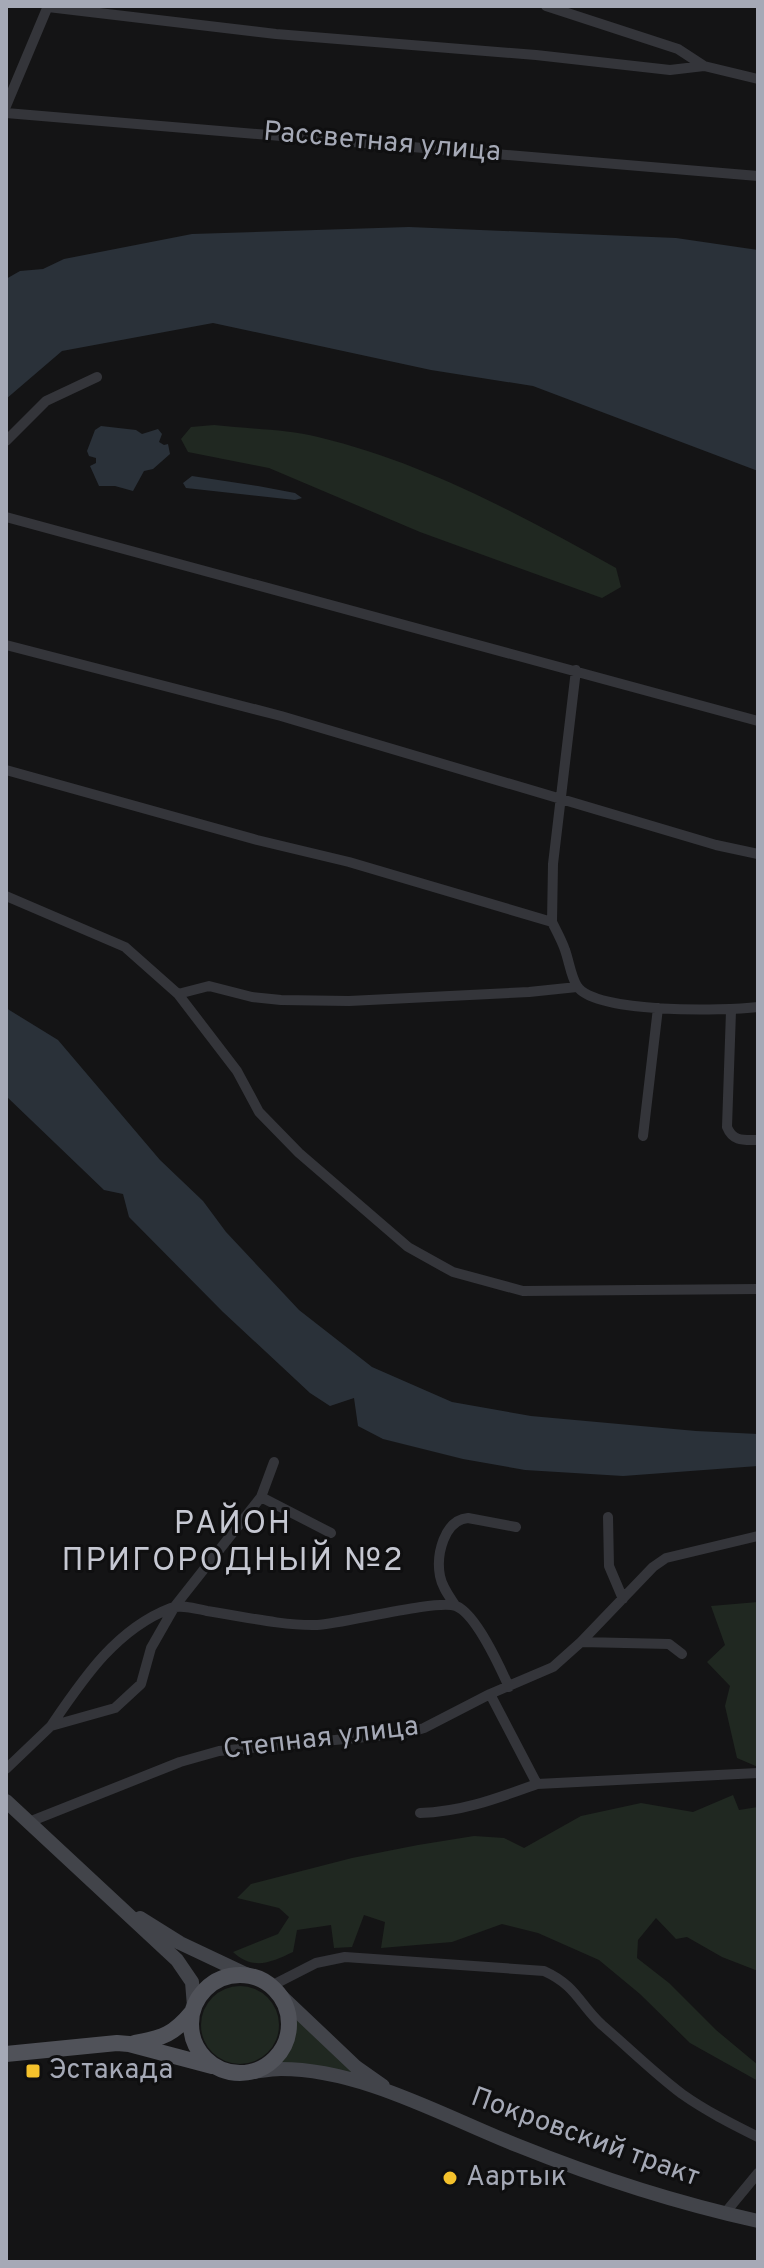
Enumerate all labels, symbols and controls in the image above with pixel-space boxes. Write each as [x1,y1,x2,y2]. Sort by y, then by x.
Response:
street label: Рассветная улица [262,115,502,171]
district label: РАЙОН ПРИГОРОДНЫЙ №2 [61,1502,405,1582]
street label: Степная улица [221,1709,421,1769]
place label: Эстакада [49,2053,173,2089]
marker: Эстакада [24,2062,42,2080]
street label: Покровский тракт [466,2080,704,2196]
place label: Аартык [466,2160,567,2196]
marker: Аартык [441,2169,459,2187]

